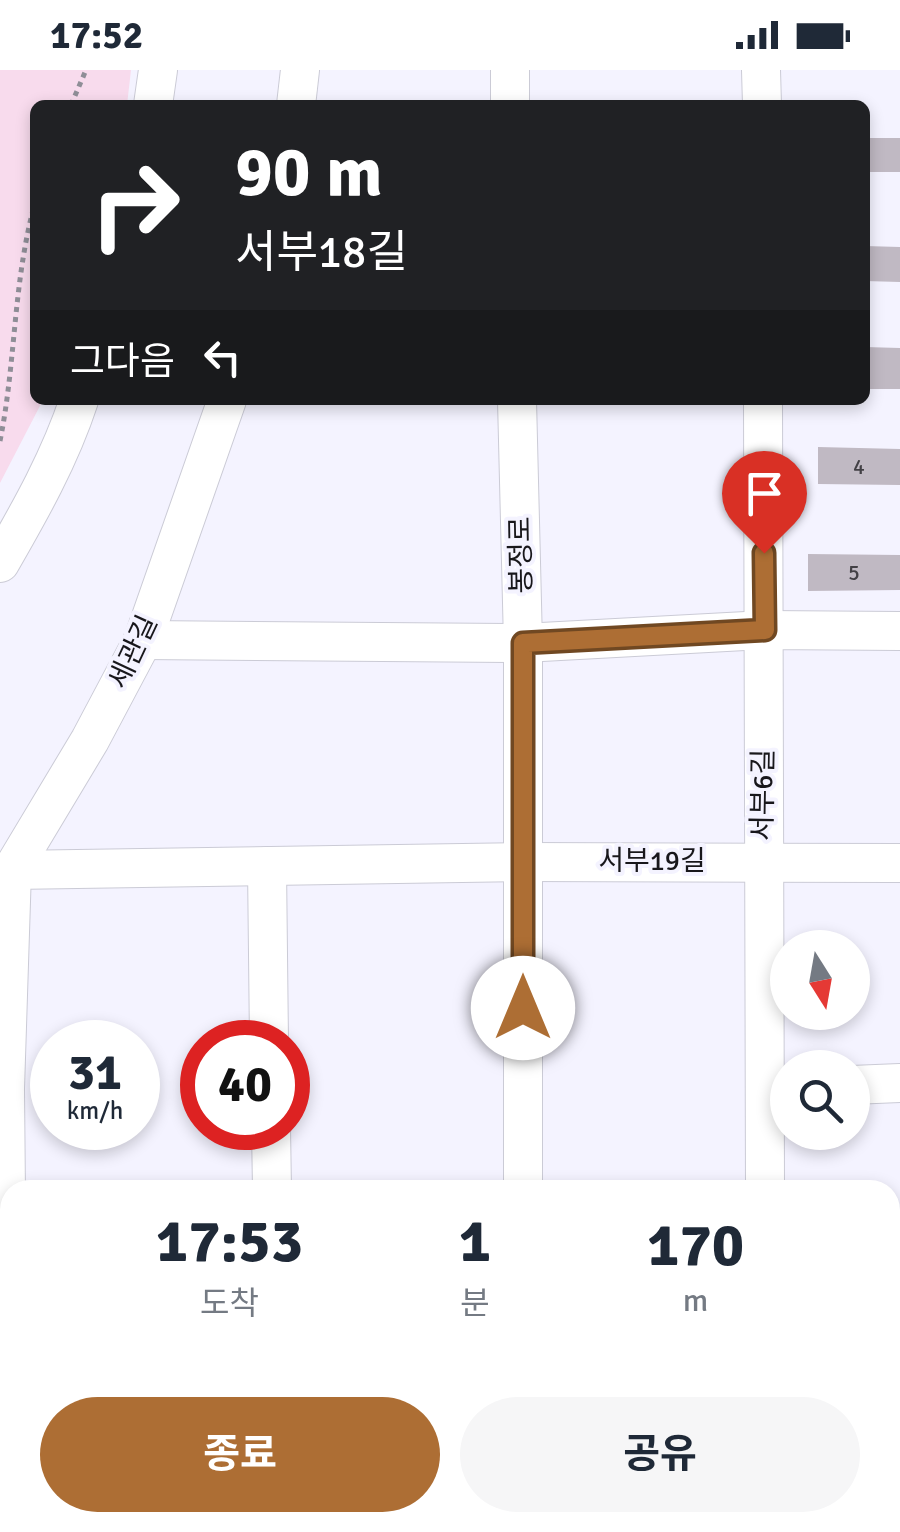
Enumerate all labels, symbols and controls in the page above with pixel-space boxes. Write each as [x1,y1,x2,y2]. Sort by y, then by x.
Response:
text: 17:52 [50,12,143,59]
text: 90 m [235,129,383,215]
icon: right [70,140,200,270]
text: 서부18길 [235,225,408,280]
icon: left [195,330,250,385]
text: 그다음 [70,338,175,385]
pin [722,451,807,554]
house number: 4 [853,453,865,480]
icon: arrive [737,466,792,521]
street label: 봉정로 [503,516,539,594]
house number: 5 [848,559,860,586]
street label: 세관길 [101,610,165,694]
street label: 서부6길 [745,749,781,841]
street label: 서부19길 [598,844,706,878]
north arrow [770,930,870,1030]
map controls [770,930,870,1150]
position arrow [471,956,575,1060]
speed limit sign: 40 [180,1020,310,1150]
text: 31 [68,1042,122,1104]
button: search [770,1050,870,1150]
text: km/h [67,1095,123,1126]
text: 17:53 [156,1205,303,1279]
text: 1 [459,1205,491,1279]
text: 170 [647,1209,744,1283]
text: m [683,1281,708,1320]
text: 도착 [200,1284,259,1323]
text: 분 [460,1284,490,1323]
button: 종료 [40,1397,440,1512]
button: 공유 [460,1397,860,1512]

